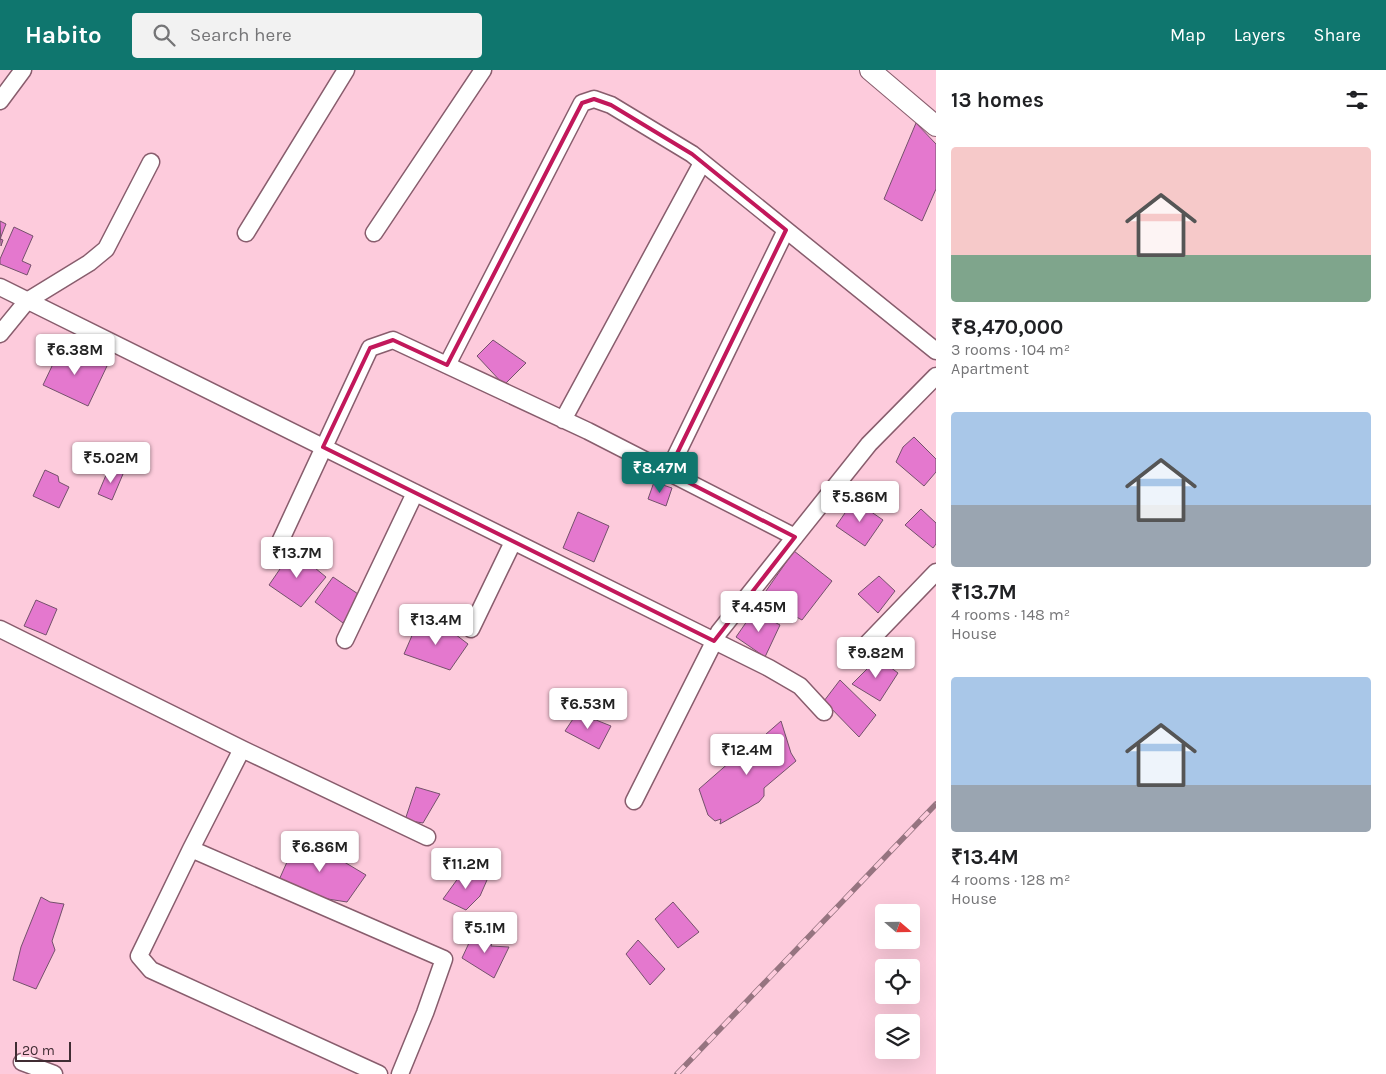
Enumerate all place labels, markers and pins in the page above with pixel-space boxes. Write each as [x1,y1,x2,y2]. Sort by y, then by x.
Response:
pin: ₹6.38M [34,334,116,376]
pin: ₹5.02M [70,442,152,484]
pin: ₹8.47M [619,452,701,494]
pin: ₹5.86M [819,480,901,523]
pin: ₹13.7M [256,536,338,579]
pin: ₹4.45M [718,590,800,633]
pin: ₹13.4M [395,604,477,646]
pin: ₹9.82M [835,636,917,679]
pin: ₹6.53M [547,688,629,730]
pin: ₹12.4M [706,734,788,776]
pin: ₹6.86M [279,830,361,873]
pin: ₹11.2M [425,848,507,890]
pin: ₹5.1M [450,912,520,954]

